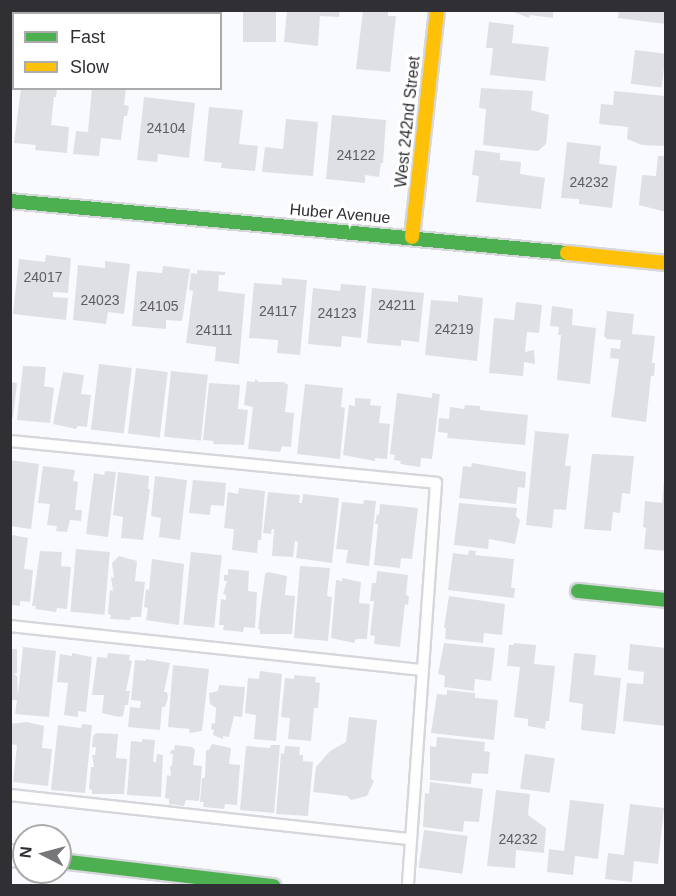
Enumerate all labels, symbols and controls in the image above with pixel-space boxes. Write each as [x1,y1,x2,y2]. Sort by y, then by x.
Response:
legend [12,12,222,90]
text: Fast [70,27,105,47]
street label: West 242nd Street [392,55,424,189]
text: Slow [70,57,109,77]
house number: 24104 [147,120,185,136]
house number: 24122 [337,147,375,163]
house number: 24232 [570,174,608,190]
street label: Huber Avenue [288,200,392,228]
house number: 24017 [24,269,62,285]
house number: 24023 [81,292,119,308]
house number: 24211 [378,297,416,313]
house number: 24105 [140,298,178,314]
house number: 24117 [259,303,297,319]
house number: 24123 [318,305,356,321]
house number: 24219 [435,321,473,337]
house number: 24111 [196,322,232,338]
north arrow [12,824,72,884]
house number: 24232 [499,831,537,847]
text: N [17,846,35,859]

